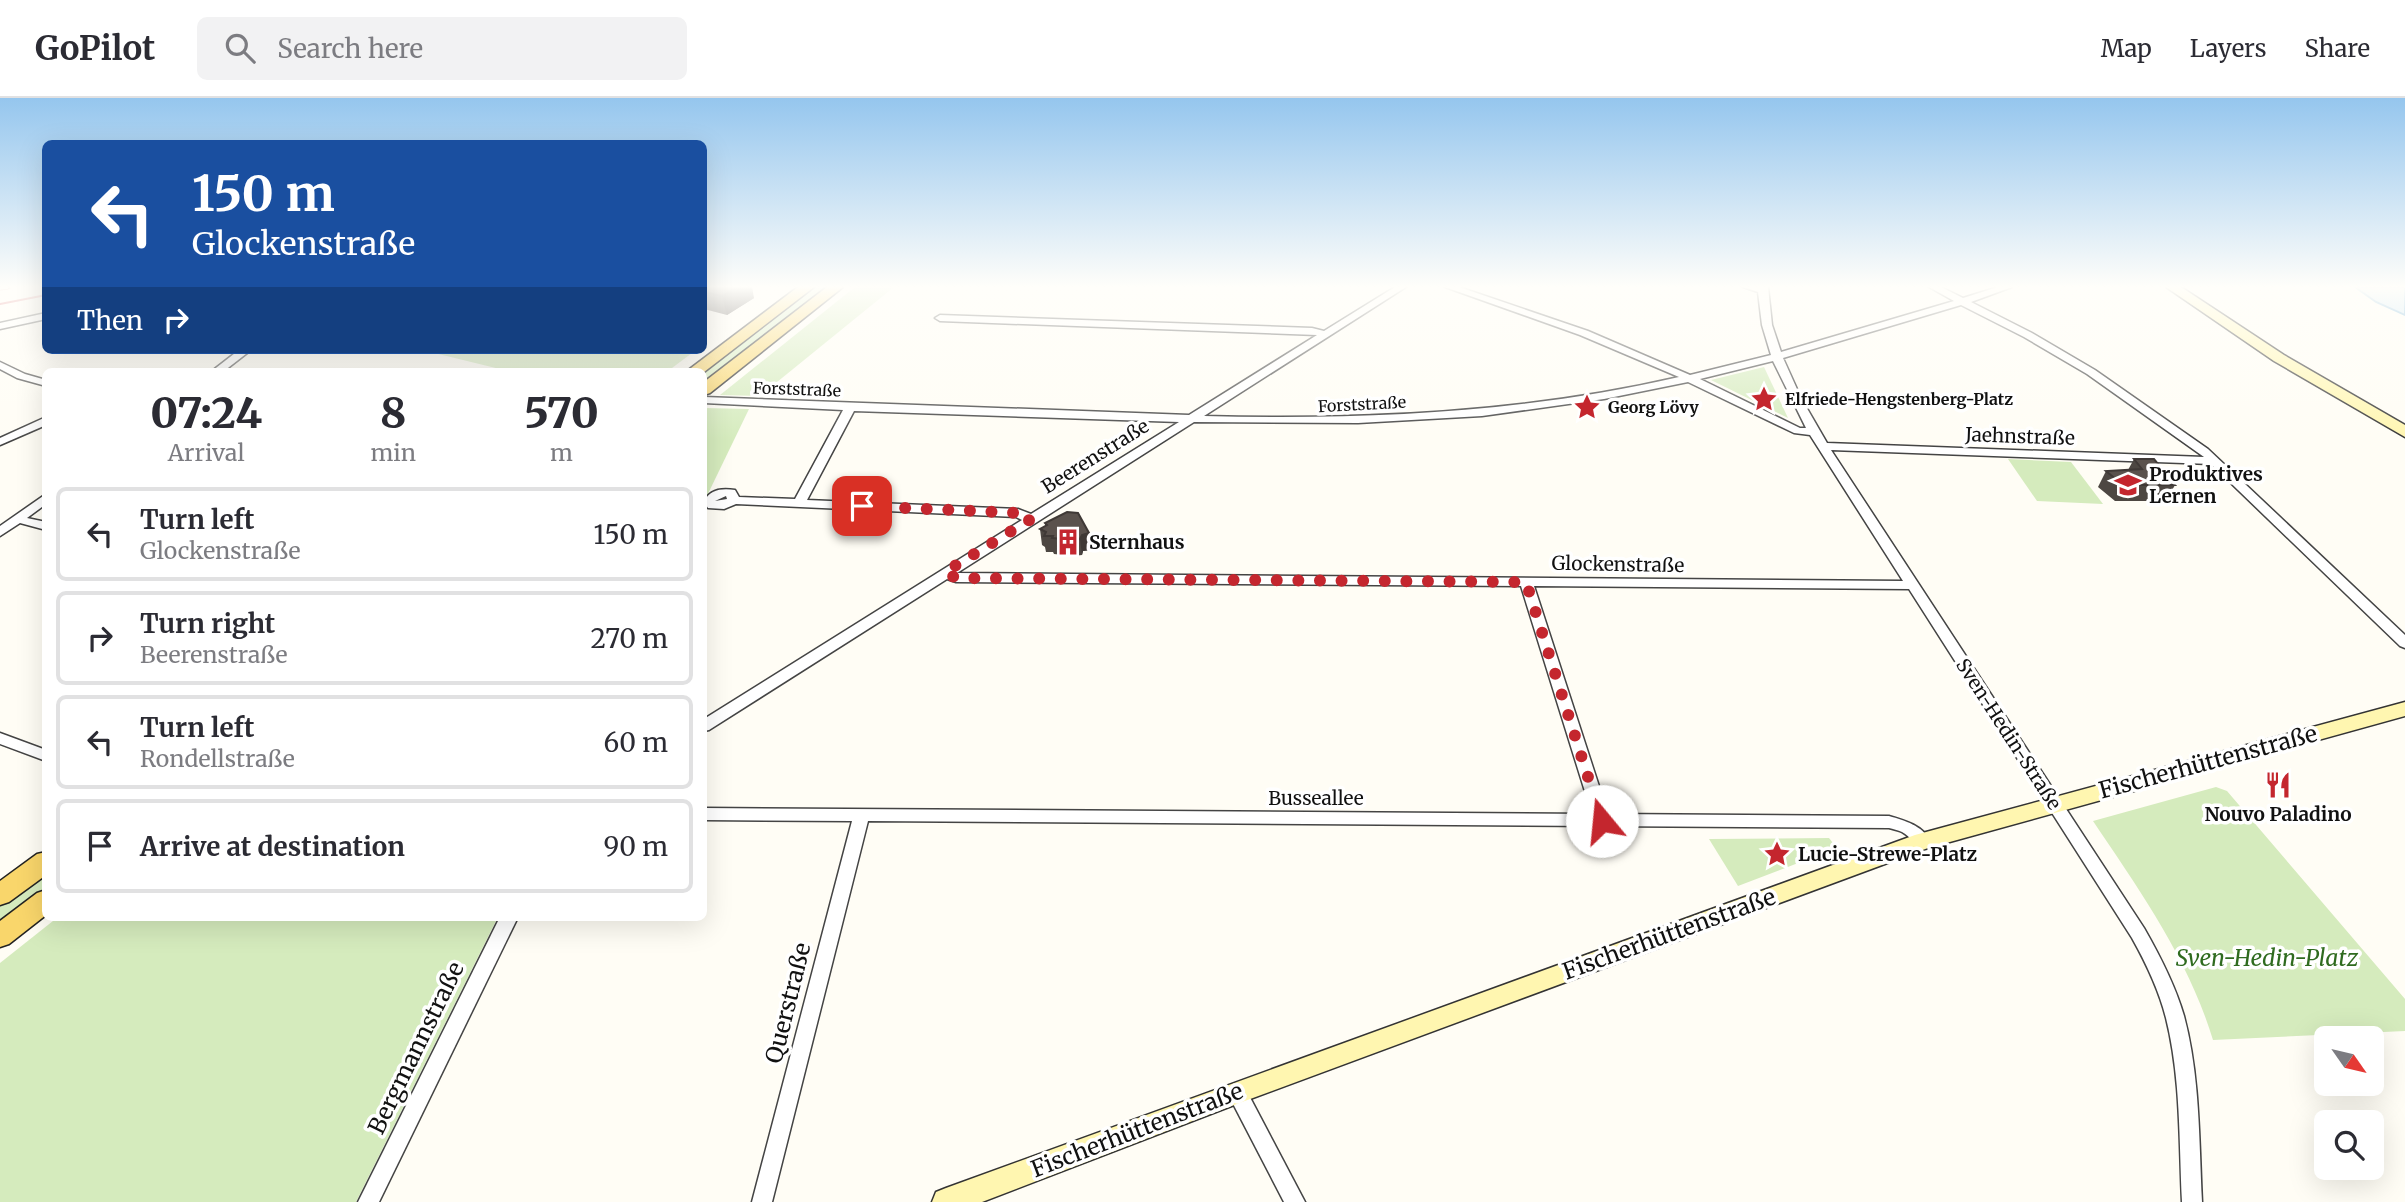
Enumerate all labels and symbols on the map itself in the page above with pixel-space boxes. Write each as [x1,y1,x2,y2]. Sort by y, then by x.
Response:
street label: Forststraße [752,377,842,401]
place icon: Elfriede-Hengstenberg-Platz [1749,384,1779,414]
place label: Elfriede-Hengstenberg-Platz [1785,389,2013,409]
street label: Forststraße [1317,392,1407,416]
place icon: Georg Lövy [1572,392,1602,422]
place label: Georg Lövy [1608,397,1699,417]
street label: Beerenstraße [1037,413,1153,498]
street label: Jaehnstraße [1964,422,2075,450]
place label: Produktives Lernen [2149,462,2263,508]
school or university icon: Produktives Lernen [2113,470,2143,500]
pin [832,476,892,536]
building icon: Sternhaus [1053,527,1083,557]
place label: Sternhaus [1089,530,1185,554]
street label: Glockenstraße [1552,551,1685,577]
street label: Sven-Hedin-Straße [1951,654,2067,814]
street label: Fischerhüttenstraße [2096,718,2320,805]
restaurant icon: Nouvo Paladino [2263,770,2293,800]
position arrow [1565,784,1639,858]
street label: Busseallee [1268,786,1364,810]
place label: Nouvo Paladino [2205,802,2351,826]
place icon: Lucie-Strewe-Platz [1762,839,1792,869]
place label: Lucie-Strewe-Platz [1798,842,1978,866]
street label: Fischerhüttenstraße [1558,882,1779,986]
street label: Querstraße [759,939,817,1066]
park label: Sven-Hedin-Platz [2176,943,2359,972]
street label: Bergmannstraße [361,957,470,1139]
north arrow [2314,1026,2384,1096]
street label: Fischerhüttenstraße [1027,1076,1247,1183]

